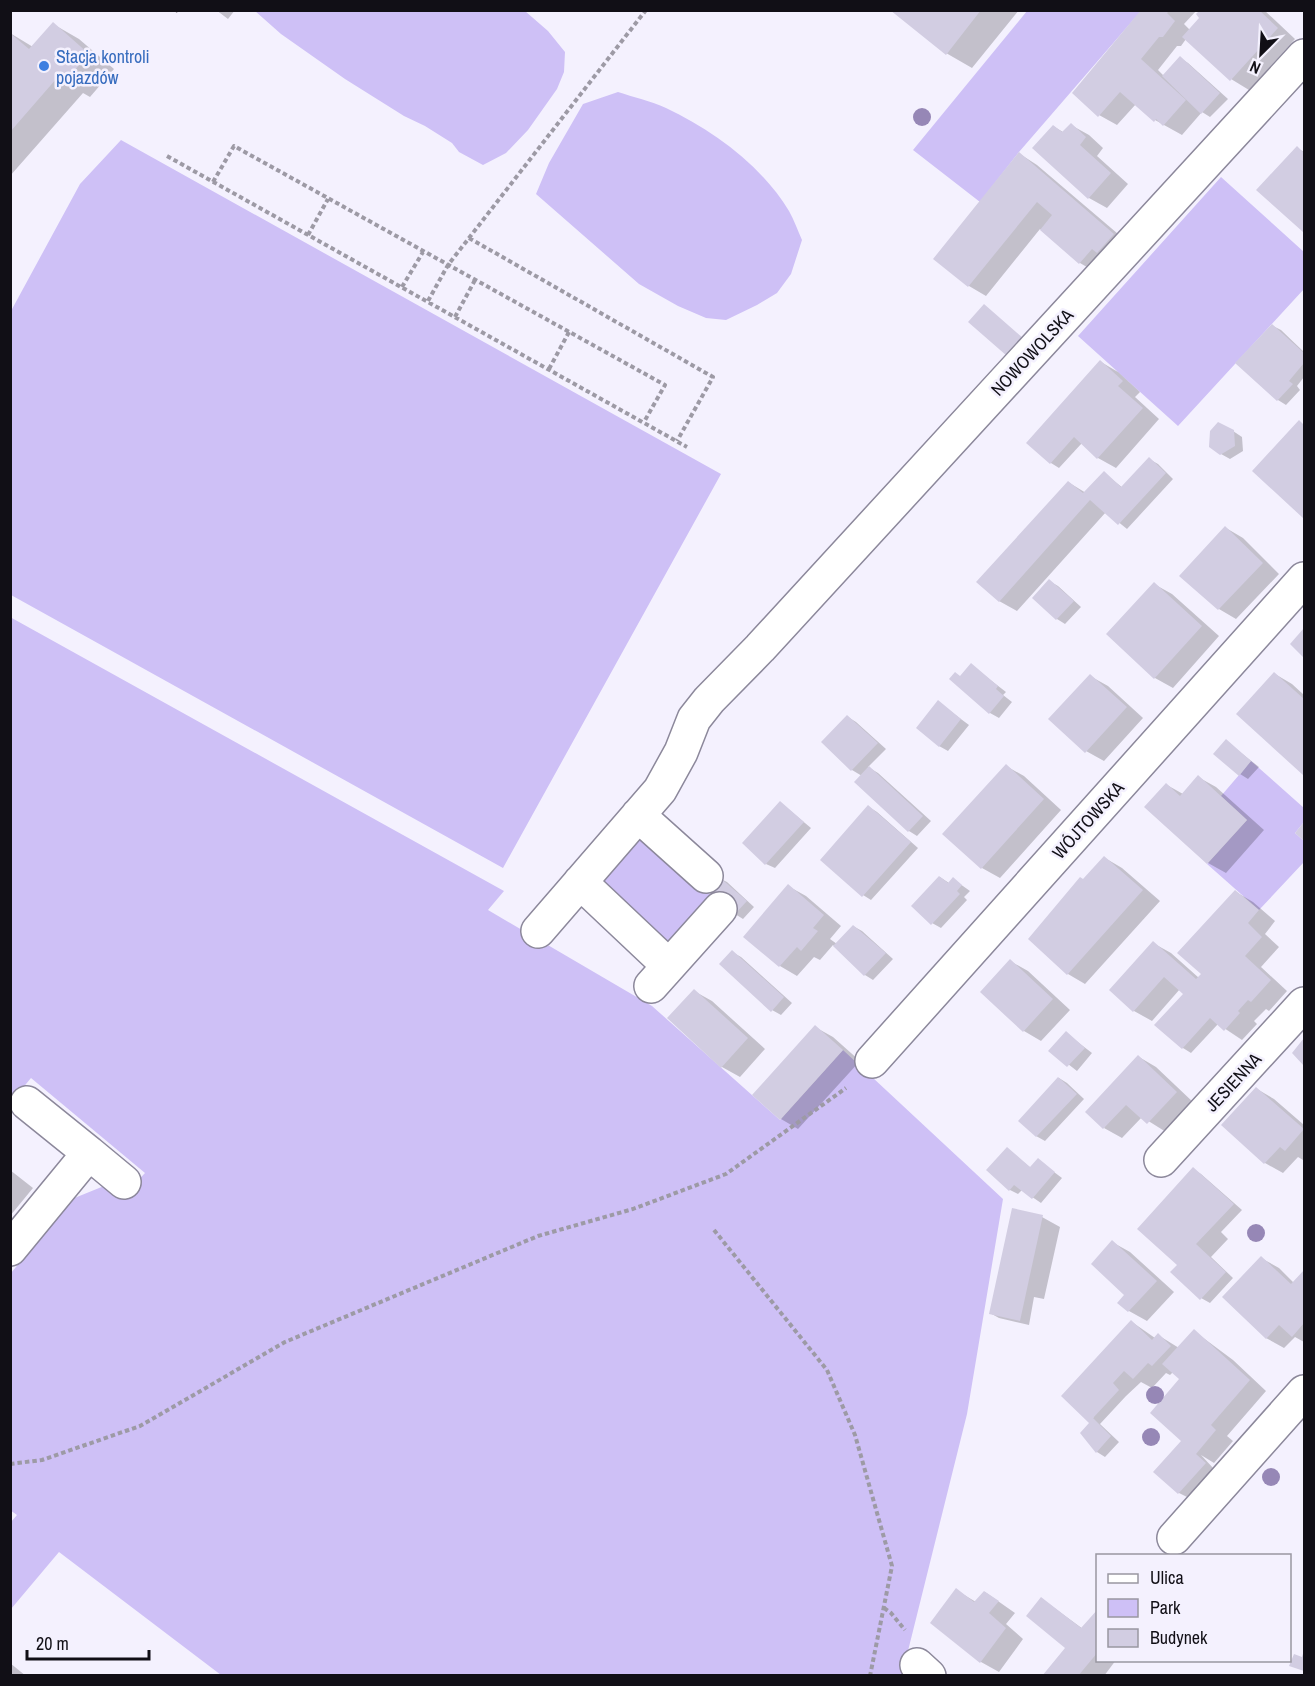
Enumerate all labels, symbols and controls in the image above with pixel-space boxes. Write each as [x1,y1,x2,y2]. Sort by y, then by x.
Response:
north arrow [1231,24,1291,84]
place label: Stacja kontroli pojazdów [56,44,150,90]
text: N [1246,56,1264,80]
marker: Stacja kontroli pojazdów [37,59,51,73]
street label: NOWOWOLSKA [985,303,1079,401]
street label: WÓJTOWSKA [1046,776,1130,864]
street label: JESIENNA [1199,1047,1267,1117]
legend [1096,1554,1291,1662]
text: Ulica [1150,1565,1184,1590]
text: Park [1150,1595,1181,1620]
scale bar [27,1623,148,1661]
text: Budynek [1150,1625,1208,1650]
text: 20 m [36,1631,69,1656]

